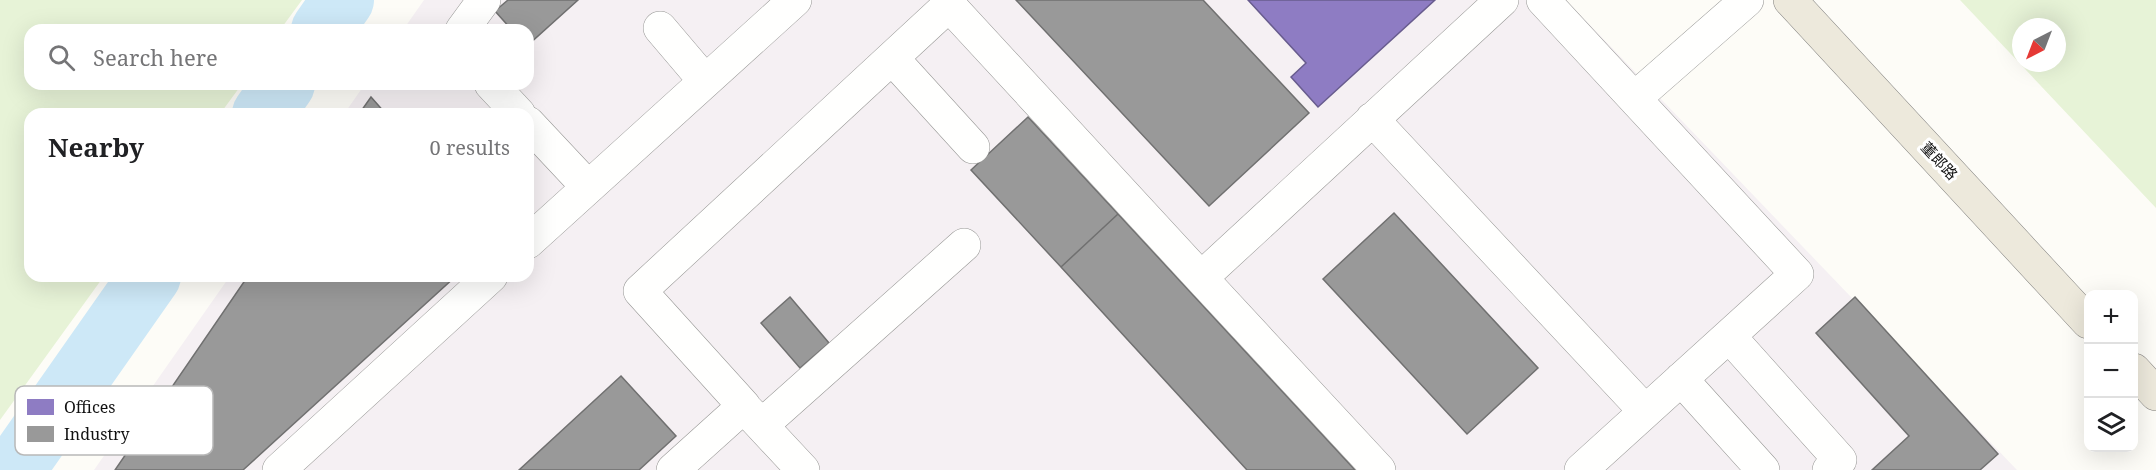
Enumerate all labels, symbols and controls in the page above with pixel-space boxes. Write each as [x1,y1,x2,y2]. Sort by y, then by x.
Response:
north arrow [2012,18,2066,72]
search box [24,24,534,90]
icon: search [45,41,78,74]
text: Search here [93,42,218,72]
text: Nearby [48,129,144,165]
text: 0 results [430,134,510,161]
street label: 董郎路 [1917,137,1962,184]
map controls [2084,290,2138,452]
button: + [2084,290,2138,344]
button: − [2084,344,2138,398]
legend [15,386,213,455]
text: Offices [64,396,116,418]
button: layers [2084,398,2138,452]
text: Industry [64,423,131,445]

